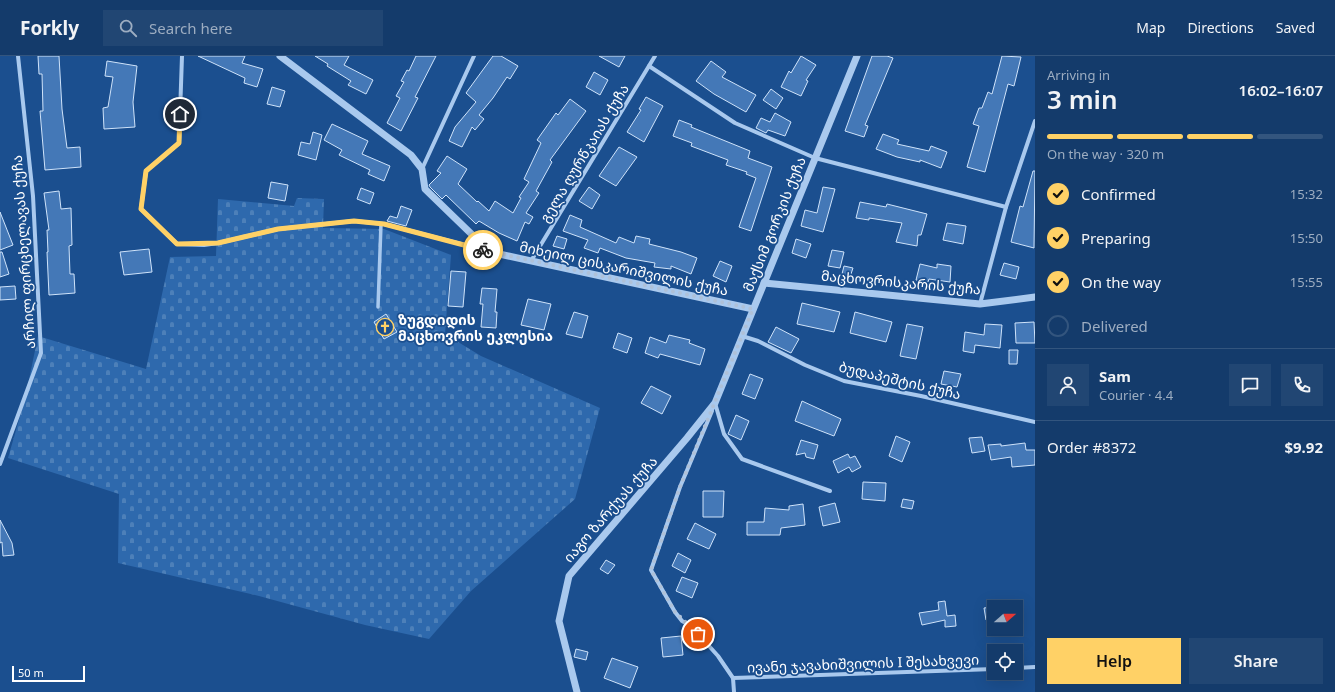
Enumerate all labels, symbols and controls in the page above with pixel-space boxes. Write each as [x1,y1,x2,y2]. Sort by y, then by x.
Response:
search box [103,10,383,46]
text: Forkly [20,15,79,41]
icon: search [117,17,139,39]
text: Search here [149,18,233,38]
text: Map [1136,18,1165,37]
text: Directions [1187,18,1254,37]
text: Saved [1276,18,1315,37]
text: Arriving in [1047,66,1110,84]
street label: გელა ღურწკაიას ქუჩა [535,80,633,226]
text: 16:02–16:07 [1239,80,1323,100]
text: 3 min [1047,81,1118,117]
pin [163,97,197,131]
icon: home [169,103,191,125]
text: On the way · 320 m [1047,145,1164,163]
street label: არჩილ ფირცხელავას ქუჩა [7,154,39,350]
street label: მაქსიმ გორკის ქუჩა [738,154,810,294]
icon: check [1047,183,1069,205]
text: Confirmed [1081,184,1156,204]
text: 15:32 [1290,185,1323,203]
icon: check [1047,227,1069,249]
text: Preparing [1081,228,1151,248]
text: 15:50 [1290,229,1323,247]
courier [463,230,503,270]
street label: მიხეილ ცისკარიშვილის ქუჩა [518,237,730,299]
icon: bike [472,239,494,261]
street label: მაცხოვრისკარის ქუჩა [820,266,982,298]
icon: check [1047,271,1069,293]
text: On the way [1081,272,1161,292]
text: 15:55 [1290,273,1323,291]
place label: ზუგდიდის მაცხოვრის ეკლესია [398,310,553,345]
text: Delivered [1081,316,1148,336]
church icon: ზუგდიდის მაცხოვრის ეკლესია [375,317,395,337]
street label: ბუდაპეშტის ქუჩა [837,357,963,403]
button: person [1047,364,1089,406]
button: chat [1229,364,1271,406]
button: phone [1281,364,1323,406]
text: Sam [1099,366,1131,386]
text: Courier · 4.4 [1099,386,1173,404]
text: Order #8372 [1047,437,1136,457]
text: $9.92 [1284,437,1323,457]
street label: იაგო ზარქუას ქუჩა [559,452,661,566]
north arrow [987,600,1023,636]
map controls [987,600,1023,680]
pin [681,617,715,651]
icon: bag [687,623,709,645]
button: Help [1047,638,1181,684]
button: Share [1189,638,1323,684]
button: locate [987,644,1023,680]
street label: ივანე ჯავახიშვილის I შესახვევი [747,649,979,677]
scale bar [12,664,85,683]
text: 50 m [18,665,44,680]

